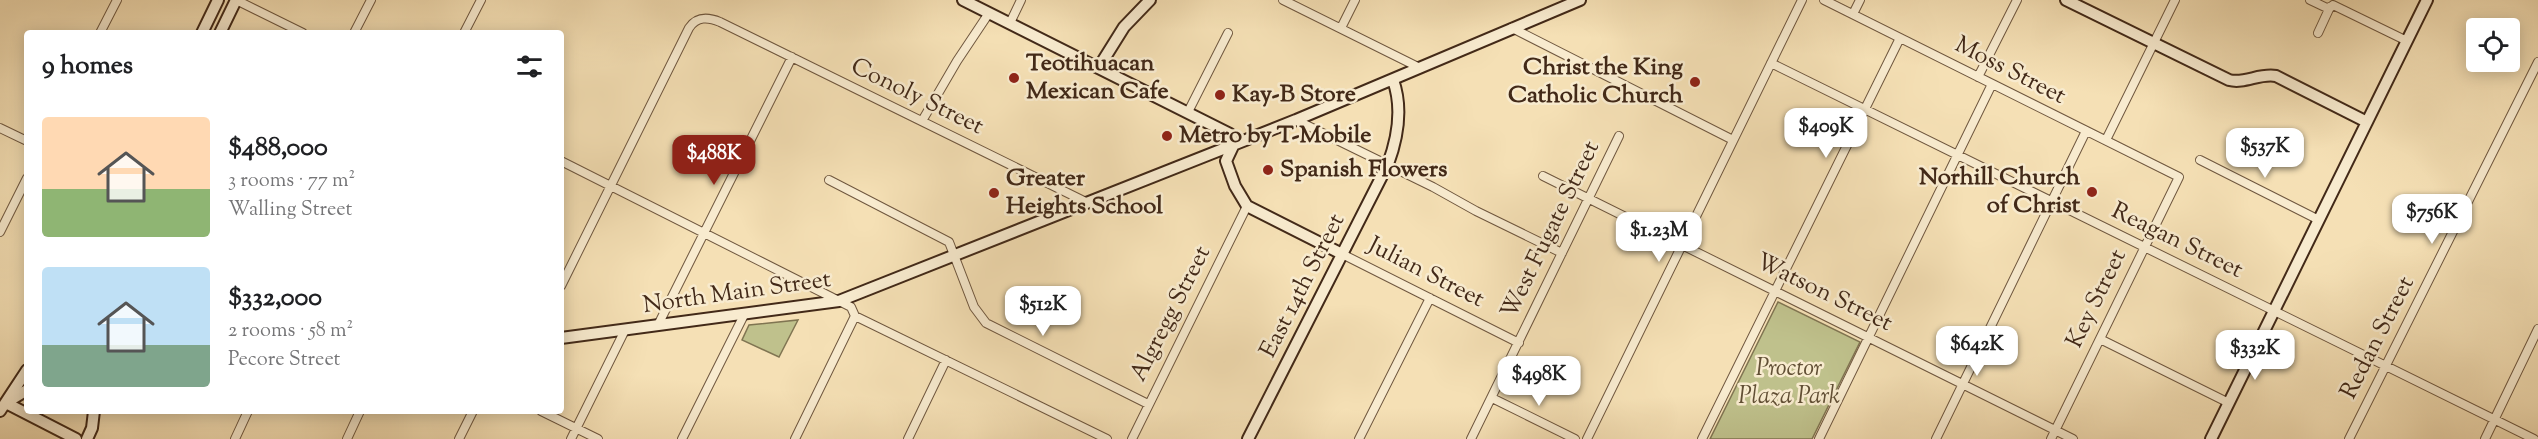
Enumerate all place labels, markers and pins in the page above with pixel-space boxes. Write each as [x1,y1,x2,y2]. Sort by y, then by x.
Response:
place label: Teotihuacan Mexican Cafe [1026,47,1169,109]
place label: Christ the King Catholic Church [1508,51,1684,113]
marker: Teotihuacan Mexican Cafe [1007,71,1021,85]
marker: Christ the King Catholic Church [1688,75,1702,89]
place label: Kay-B Store [1232,78,1356,112]
marker: Kay-B Store [1213,88,1227,102]
pin: $409K [1784,108,1868,159]
place label: Metro by T-Mobile [1179,119,1371,153]
pin: $537K [2223,128,2307,179]
marker: Metro by T-Mobile [1160,129,1174,143]
pin: $488K [672,135,756,186]
place label: Spanish Flowers [1280,153,1447,187]
place label: Norhill Church of Christ [1919,161,2081,223]
place label: Greater Heights School [1006,162,1163,224]
marker: Spanish Flowers [1261,163,1275,177]
marker: Norhill Church of Christ [2085,185,2099,199]
marker: Greater Heights School [987,186,1001,200]
pin: $756K [2390,194,2474,245]
pin: $1.23M [1610,212,1708,263]
pin: $512K [1001,286,1085,337]
pin: $642K [1935,326,2019,377]
pin: $332K [2213,330,2297,381]
pin: $498K [1497,356,1581,407]

